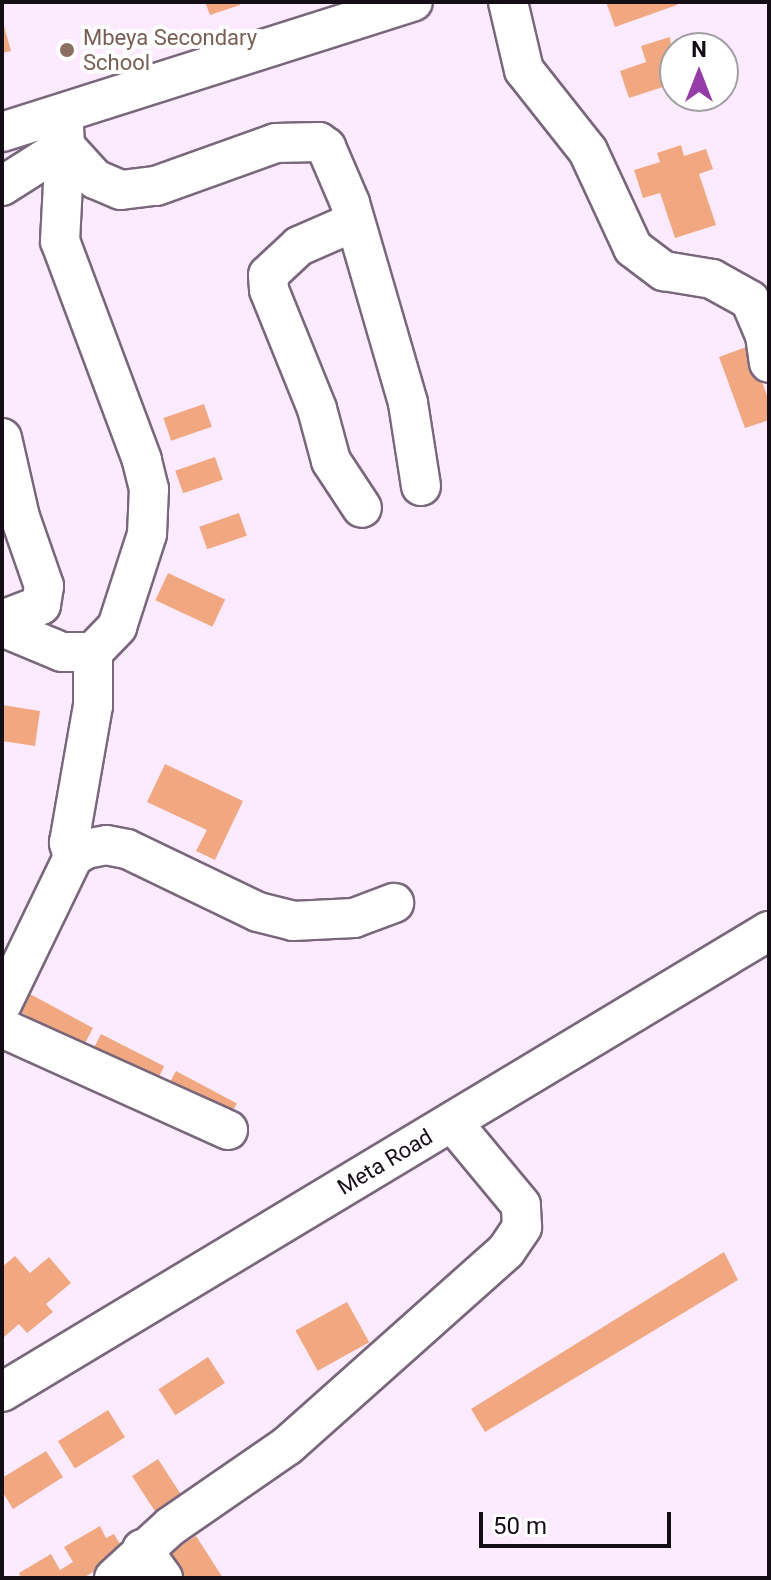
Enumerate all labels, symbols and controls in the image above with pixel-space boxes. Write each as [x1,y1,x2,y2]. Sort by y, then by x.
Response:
place label: Mbeya Secondary School [83,24,257,76]
north arrow [659,32,739,112]
text: N [691,37,707,62]
marker: Mbeya Secondary School [58,41,76,59]
street label: Meta Road [333,1123,437,1201]
scale bar [483,1496,675,1546]
text: 50 m [493,1512,547,1540]

